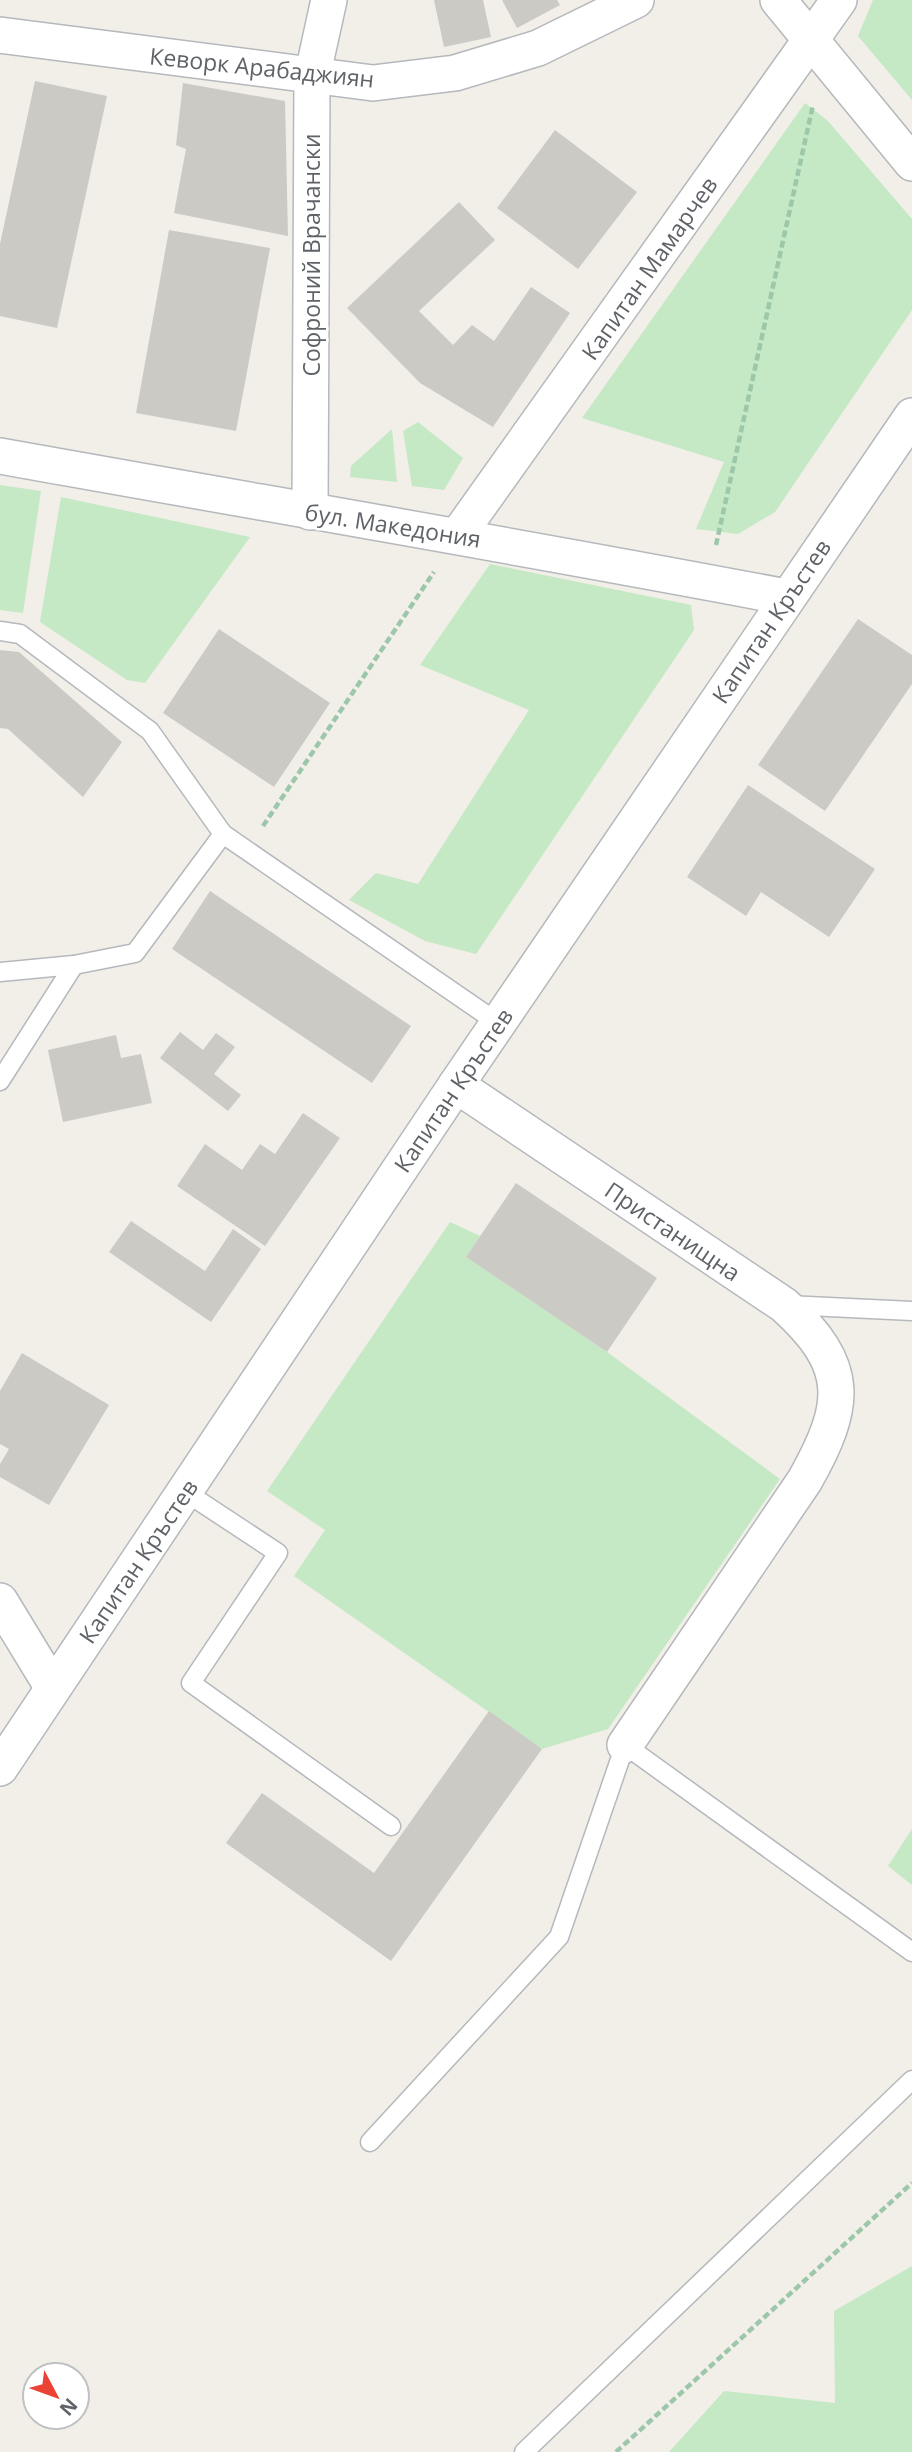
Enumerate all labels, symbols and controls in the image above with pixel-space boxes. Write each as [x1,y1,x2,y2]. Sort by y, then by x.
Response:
street label: Кеворк Арабаджиян [148,39,376,95]
street label: Софроний Врачански [295,134,327,376]
street label: Капитан Мамарчев [574,170,724,366]
street label: бул. Македония [303,495,483,555]
street label: Капитан Кръстев [704,533,838,709]
street label: Капитан Кръстев [386,1002,520,1178]
street label: Пристанищна [599,1174,747,1288]
street label: Капитан Кръстев [71,1473,205,1649]
north arrow [21,2361,91,2431]
text: N [54,2393,84,2422]

